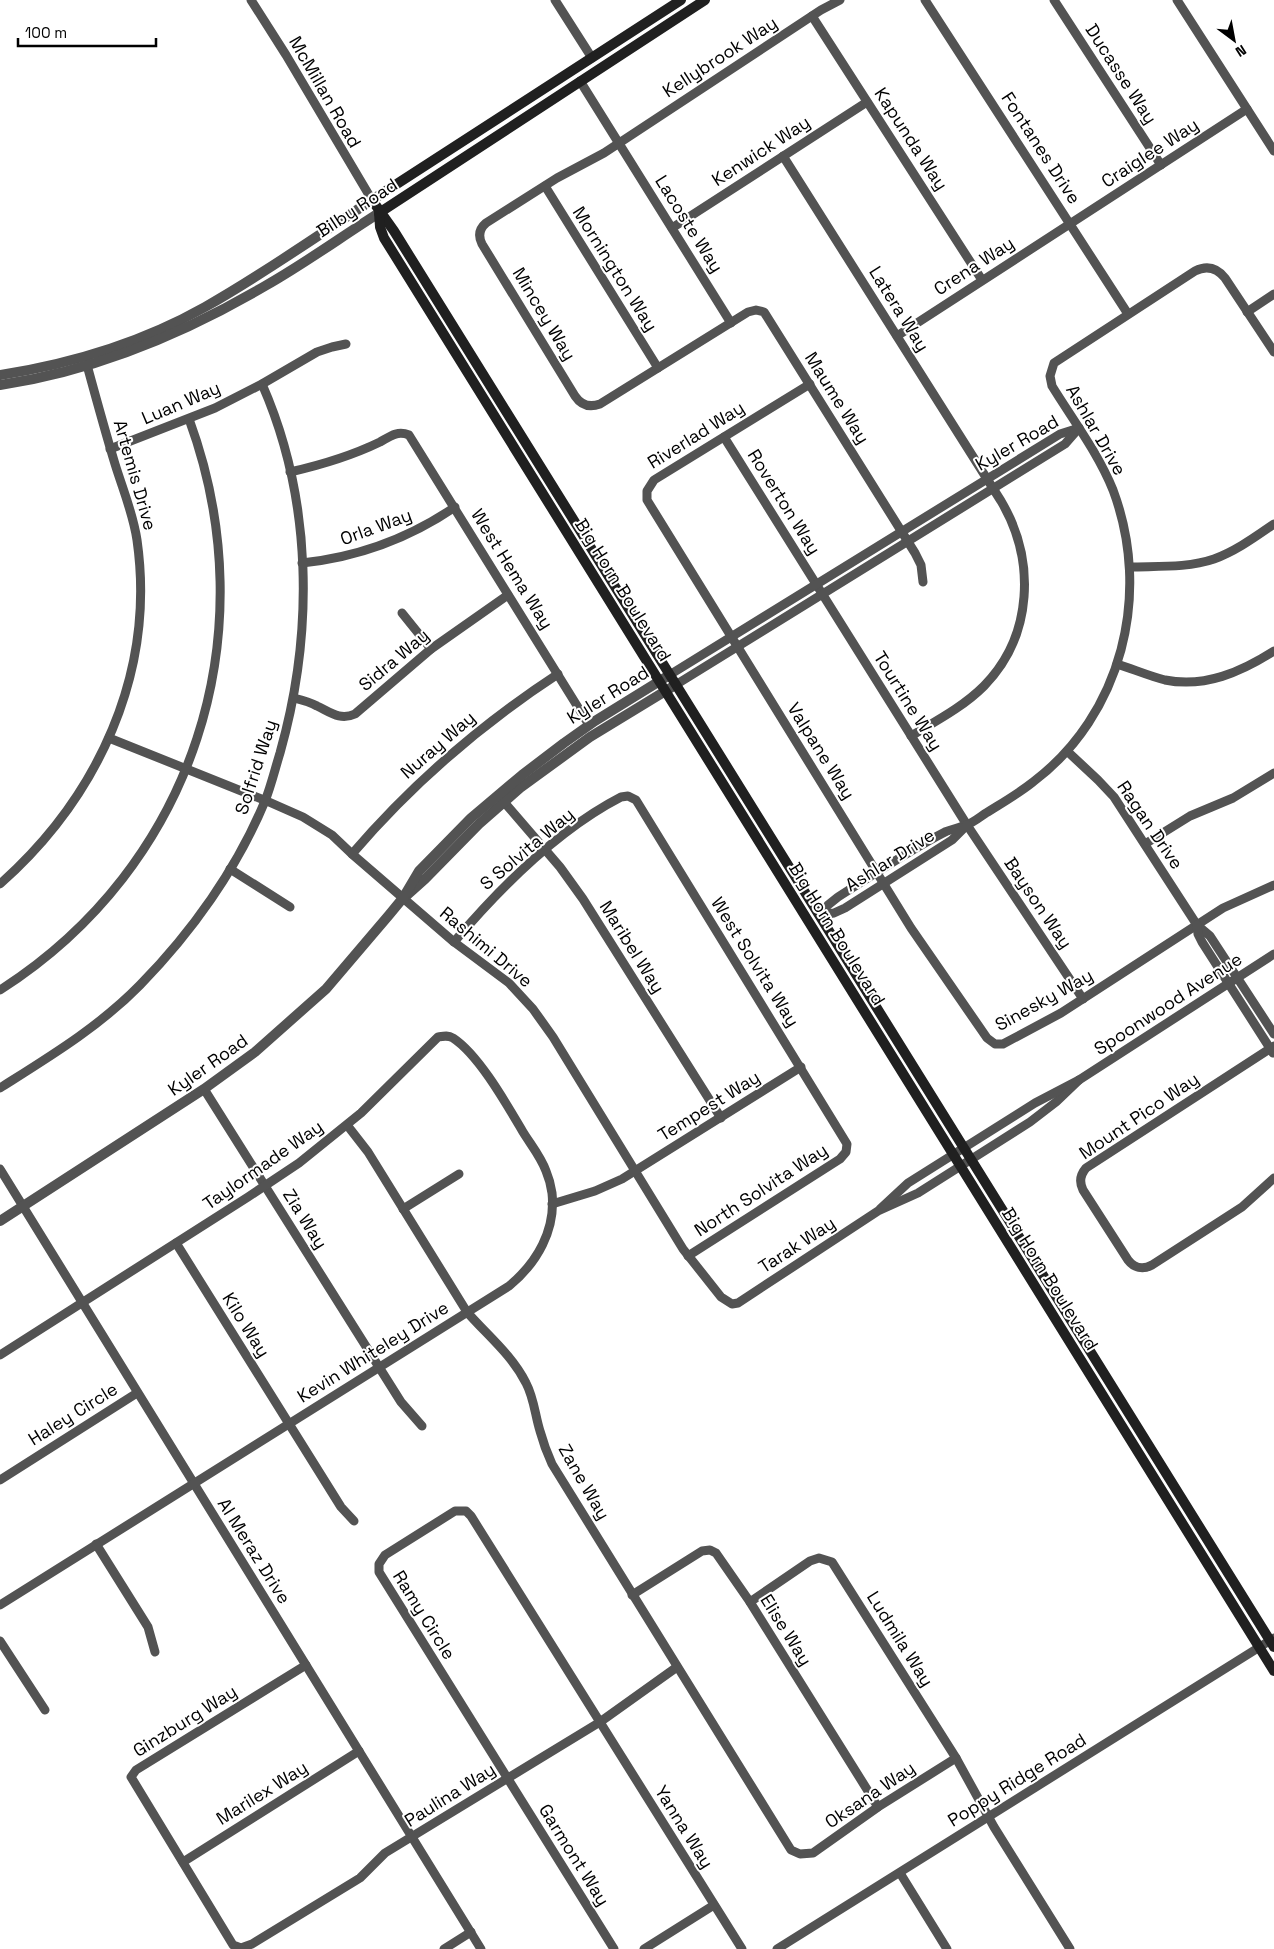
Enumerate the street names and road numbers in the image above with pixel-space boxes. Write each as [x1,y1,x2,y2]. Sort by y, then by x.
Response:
street label: Kellybrook Way [658,11,781,102]
street label: Ducasse Way [1081,19,1162,128]
street label: McMillan Road [284,32,367,152]
street label: Kapunda Way [870,83,953,195]
street label: Fontanes Drive [997,87,1086,208]
street label: Kenwick Way [707,110,814,191]
street label: Craiglee Way [1097,113,1203,193]
street label: Lacoste Way [650,171,729,277]
street label: Bilby Road [312,173,402,242]
street label: Mornington Way [568,202,663,335]
street label: Crena Way [929,231,1018,300]
street label: Latera Way [864,262,935,356]
street label: Mincey Way [508,263,581,365]
street label: Maume Way [800,348,875,448]
street label: Luan Way [138,376,224,429]
street label: Ashlar Drive [1061,380,1132,479]
street label: Riverlad Way [643,396,748,473]
street label: Kyler Road [971,409,1063,476]
street label: Artemis Drive [109,417,162,533]
street label: Roverton Way [743,445,826,559]
street label: Orla Way [337,503,415,550]
street label: West Hema Way [466,504,559,633]
street label: Big Horn Boulevard [570,514,677,666]
street label: Sidra Way [354,623,434,696]
street label: Tourtine Way [869,647,948,755]
street label: Kyler Road [562,660,653,729]
street label: Valpane Way [783,698,860,804]
street label: Nuray Way [395,706,480,783]
street label: Solfrid Way [229,716,282,817]
street label: Ragan Drive [1112,776,1189,873]
street label: S Solvita Way [475,802,579,895]
street label: Ashlar Drive [841,823,939,896]
street label: Bayson Way [999,852,1078,953]
street label: Big Horn Boulevard [784,858,891,1010]
street label: West Solvita Way [706,893,805,1031]
street label: Maribel Way [595,896,670,997]
street label: Rashimi Drive [435,901,537,992]
street label: Spoonwood Avenue [1089,947,1246,1060]
street label: Sinesky Way [991,963,1097,1036]
street label: Kyler Road [163,1029,252,1101]
street label: Tempest Way [653,1065,764,1146]
street label: Mount Pico Way [1074,1067,1203,1164]
street label: Taylormade Way [198,1115,327,1215]
street label: North Solvita Way [690,1138,832,1241]
street label: Zia Way [278,1185,333,1253]
street label: Big Horn Boulevard [997,1203,1104,1355]
street label: Tarak Way [754,1211,840,1278]
street label: Kilo Way [218,1288,275,1361]
street label: Kevin Whiteley Drive [293,1296,453,1407]
street label: Haley Circle [24,1377,122,1450]
street label: Zane Way [554,1440,615,1524]
street label: Al Meraz Drive [213,1494,296,1608]
street label: Ramy Circle [388,1566,461,1664]
street label: Ludmila Way [862,1587,939,1691]
street label: Elise Way [755,1590,817,1670]
street label: Ginzburg Way [128,1679,241,1762]
street label: Poppy Ridge Road [943,1728,1090,1831]
street label: Marilex Way [212,1755,312,1830]
street label: Oksana Way [820,1756,919,1833]
street label: Paulina Way [400,1757,500,1832]
street label: Yanna Way [650,1781,719,1872]
street label: Garmont Way [534,1800,615,1910]

